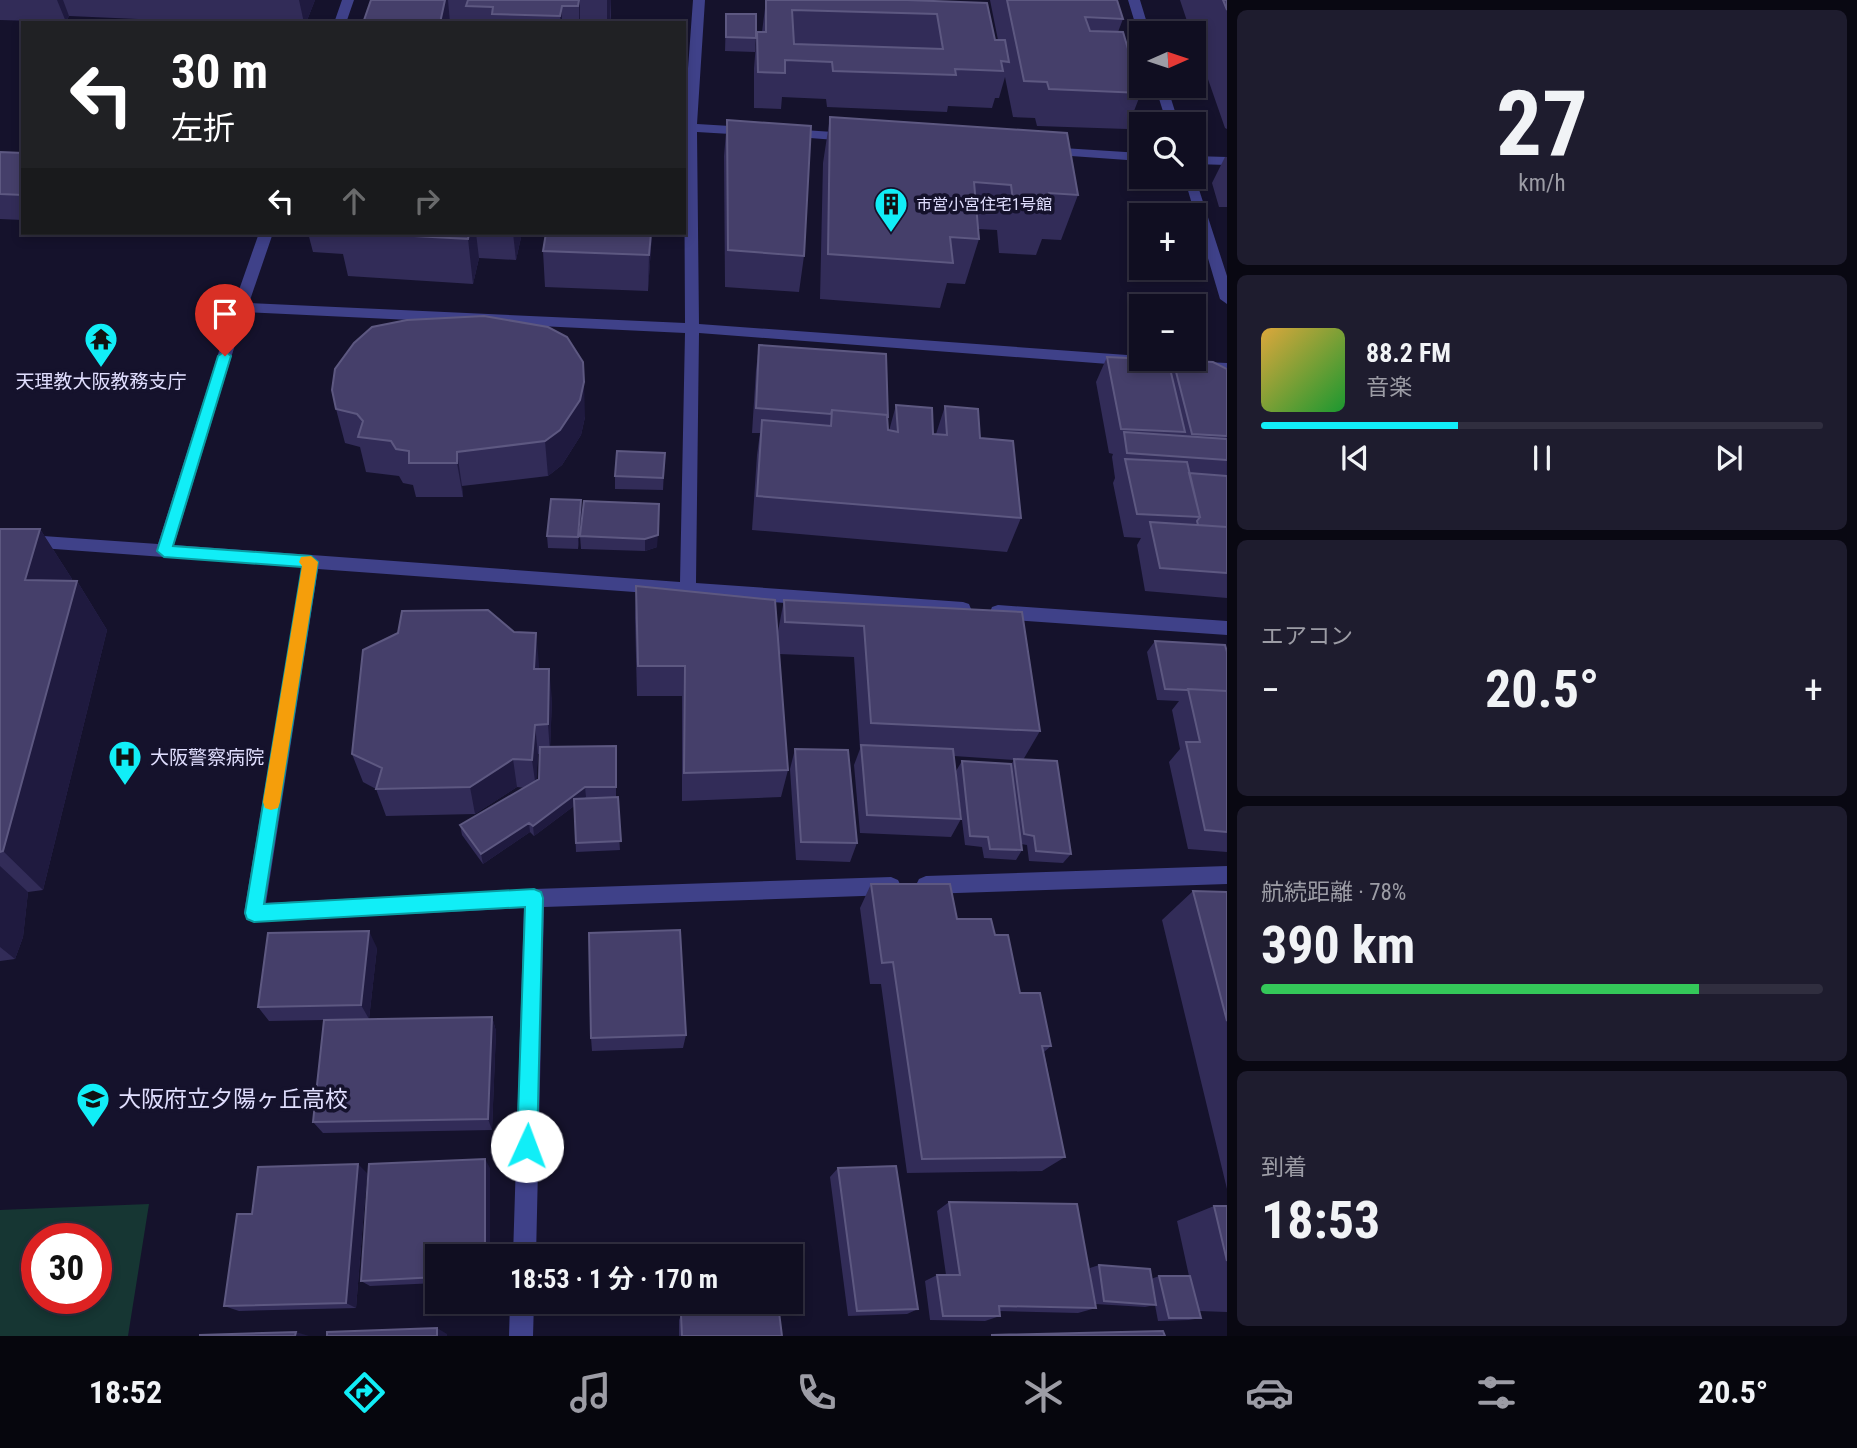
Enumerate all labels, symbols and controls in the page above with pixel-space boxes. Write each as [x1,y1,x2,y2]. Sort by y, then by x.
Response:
north arrow [1129,21,1206,98]
map controls [1129,21,1206,371]
text: 30 m [171,43,268,100]
icon: left [56,49,147,140]
text: 27 [1496,71,1588,177]
text: 左折 [171,109,235,147]
button: search [1129,112,1206,189]
text: km/h [1518,170,1566,197]
icon: left [262,182,300,220]
icon: ahead [335,182,373,220]
icon: right [408,182,446,220]
building icon: 市営小宮住宅1号館 [872,185,910,234]
place label: 市営小宮住宅1号館 [916,195,1052,214]
button: + [1129,203,1206,280]
pin [195,284,255,356]
button: − [1129,294,1206,371]
icon: arrive [206,295,244,333]
temple icon: 天理教大阪教務支庁 [82,320,120,369]
text: 88.2 FM [1366,338,1451,368]
place label: 天理教大阪教務支庁 [15,370,187,393]
text: 音楽 [1366,374,1412,401]
icon: previous [1336,439,1374,477]
icon: pause [1523,439,1561,477]
icon: next [1710,439,1748,477]
text: エアコン [1261,623,1353,650]
text: 20.5° [1485,659,1599,720]
text: − [1261,668,1280,712]
text: + [1804,668,1823,712]
hospital icon: 大阪警察病院 [106,738,144,787]
place label: 大阪警察病院 [150,746,264,769]
text: 航続距離 · 78% [1261,879,1406,906]
text: 390 km [1261,915,1415,976]
school or university icon: 大阪府立夕陽ヶ丘高校 [74,1080,112,1129]
place label: 大阪府立夕陽ヶ丘高校 [118,1086,348,1113]
position arrow [490,1109,564,1183]
text: 到着 [1261,1154,1307,1181]
text: 18:53 [1261,1190,1380,1251]
speed limit sign: 30 [21,1223,112,1314]
text: 18:53 · 1 分 · 170 m [510,1264,718,1294]
icon: directions [340,1368,389,1417]
icon: music [566,1368,615,1417]
icon: phone [792,1368,841,1417]
icon: climate [1019,1368,1068,1417]
icon: car [1245,1368,1294,1417]
icon: filters [1472,1368,1521,1417]
text: 18:52 [89,1373,162,1411]
text: 20.5° [1698,1373,1768,1411]

